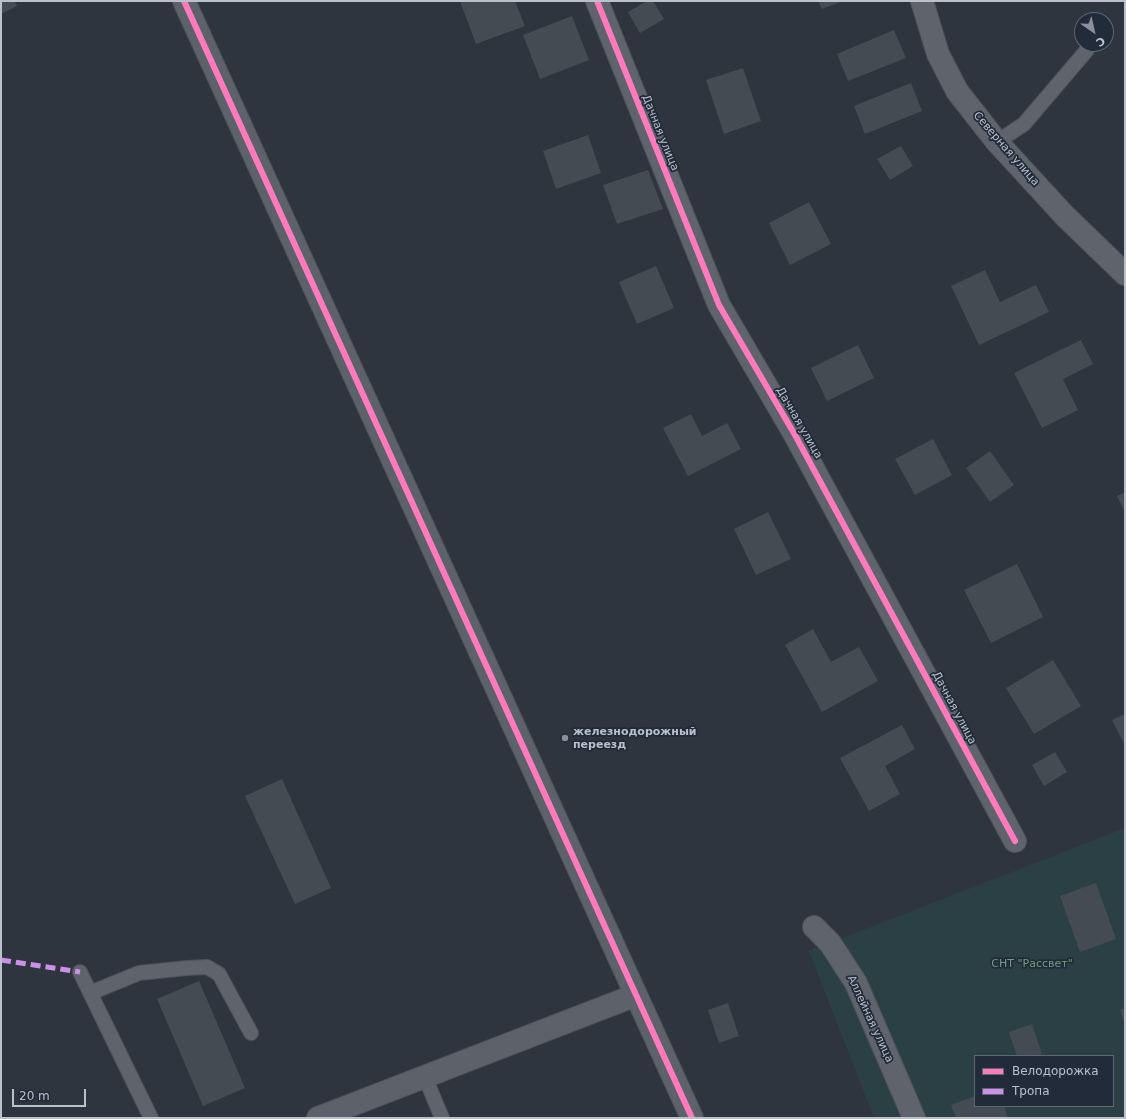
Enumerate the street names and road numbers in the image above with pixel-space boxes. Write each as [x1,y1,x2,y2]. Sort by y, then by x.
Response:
street label: Дачная улица [639,93,681,173]
street label: Северная улица [970,109,1042,189]
street label: Дачная улица [773,385,825,461]
street label: Дачная улица [929,669,979,747]
street label: Аллейная улица [844,973,896,1065]

